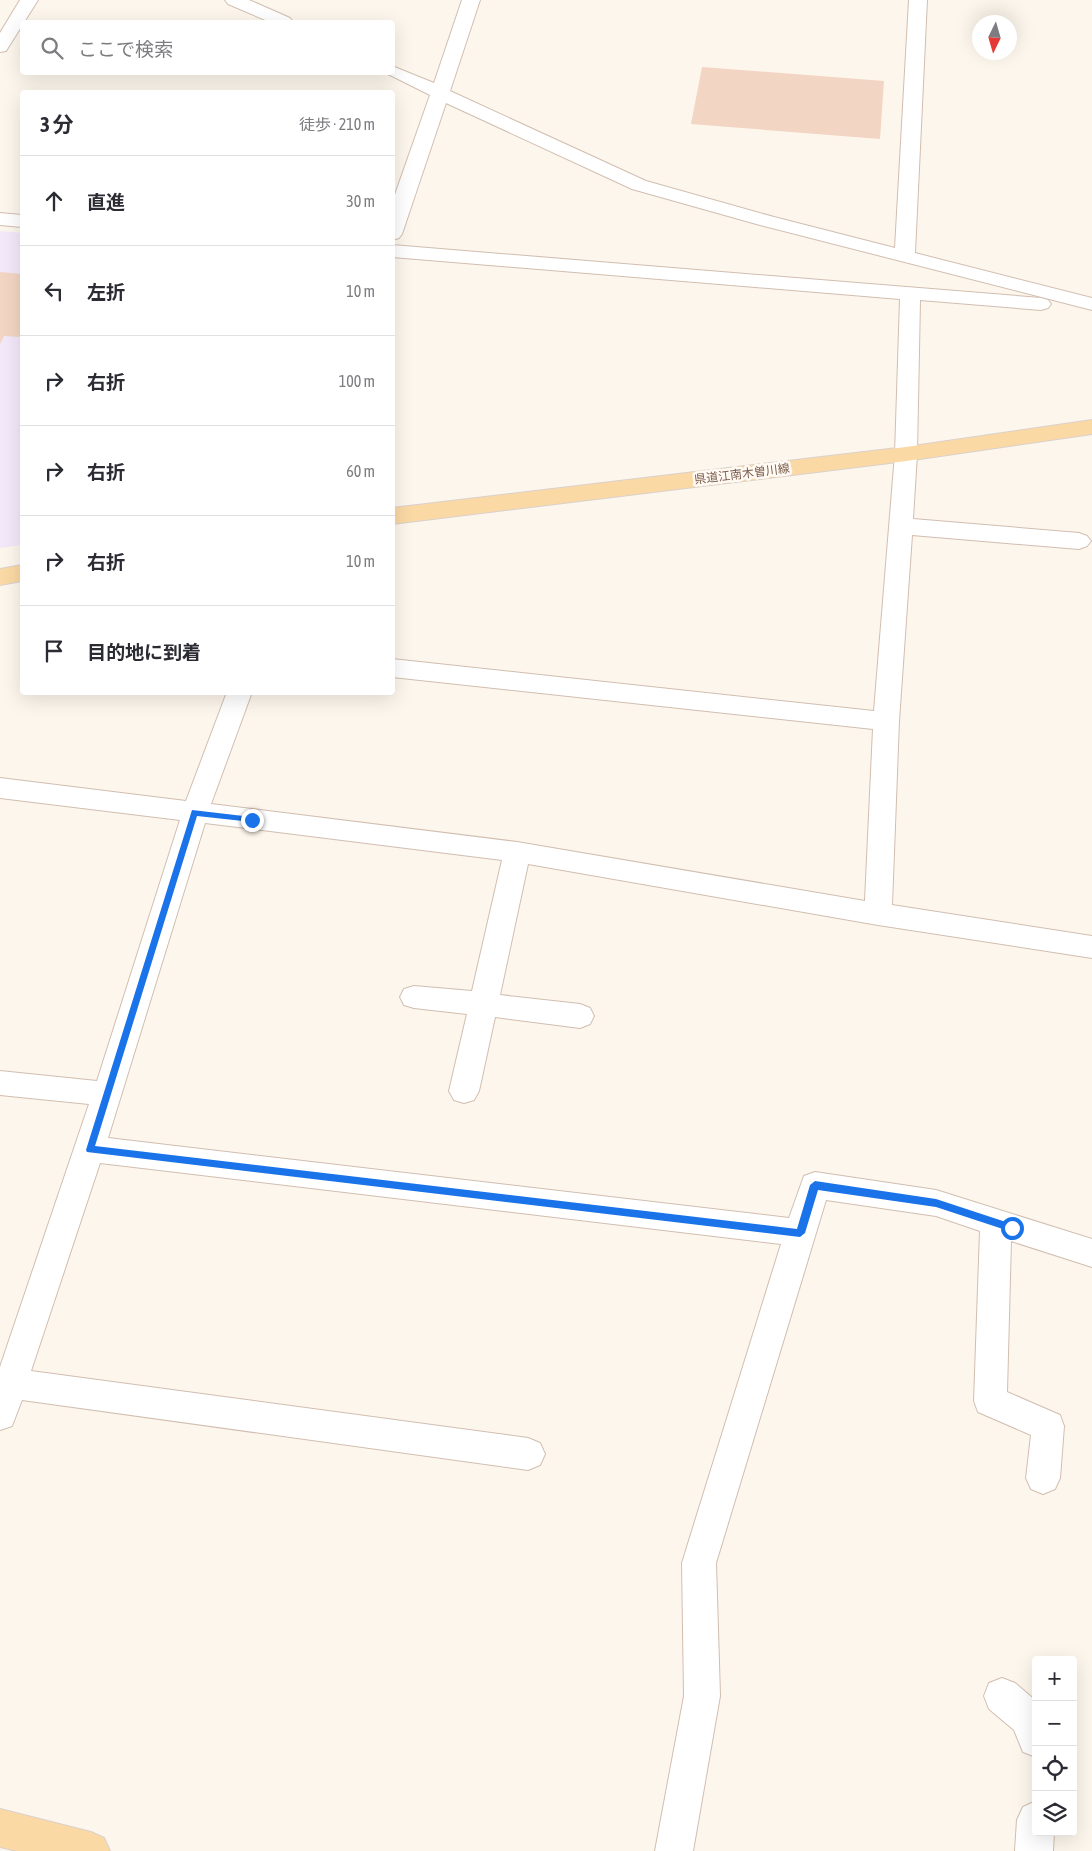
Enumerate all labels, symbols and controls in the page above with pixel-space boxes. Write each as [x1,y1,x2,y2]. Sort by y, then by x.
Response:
north arrow [972,15,1017,60]
search box [20,20,395,75]
icon: search [38,34,66,62]
text: ここで検索 [78,38,173,60]
text: 3 分 [40,112,74,136]
text: 徒歩 · 210 m [299,115,375,133]
icon: ahead [40,187,68,215]
text: 直進 [87,191,125,213]
text: 30 m [346,192,375,210]
icon: left [40,277,68,305]
text: 左折 [87,281,125,303]
text: 10 m [346,282,375,300]
icon: right [40,367,68,395]
text: 右折 [87,371,125,393]
text: 100 m [339,372,375,390]
icon: right [40,457,68,485]
text: 右折 [87,461,125,483]
street label: 県道江南木曽川線 [693,461,791,487]
text: 60 m [346,462,375,480]
icon: right [40,547,68,575]
text: 右折 [87,551,125,573]
text: 10 m [346,552,375,570]
icon: arrive [40,637,68,665]
text: 目的地に到着 [87,641,201,663]
route end [241,809,264,832]
route start [1001,1217,1024,1240]
map controls [1032,1656,1077,1836]
button: + [1032,1656,1077,1701]
button: − [1032,1701,1077,1746]
button: locate [1032,1746,1077,1791]
button: layers [1032,1791,1077,1836]

